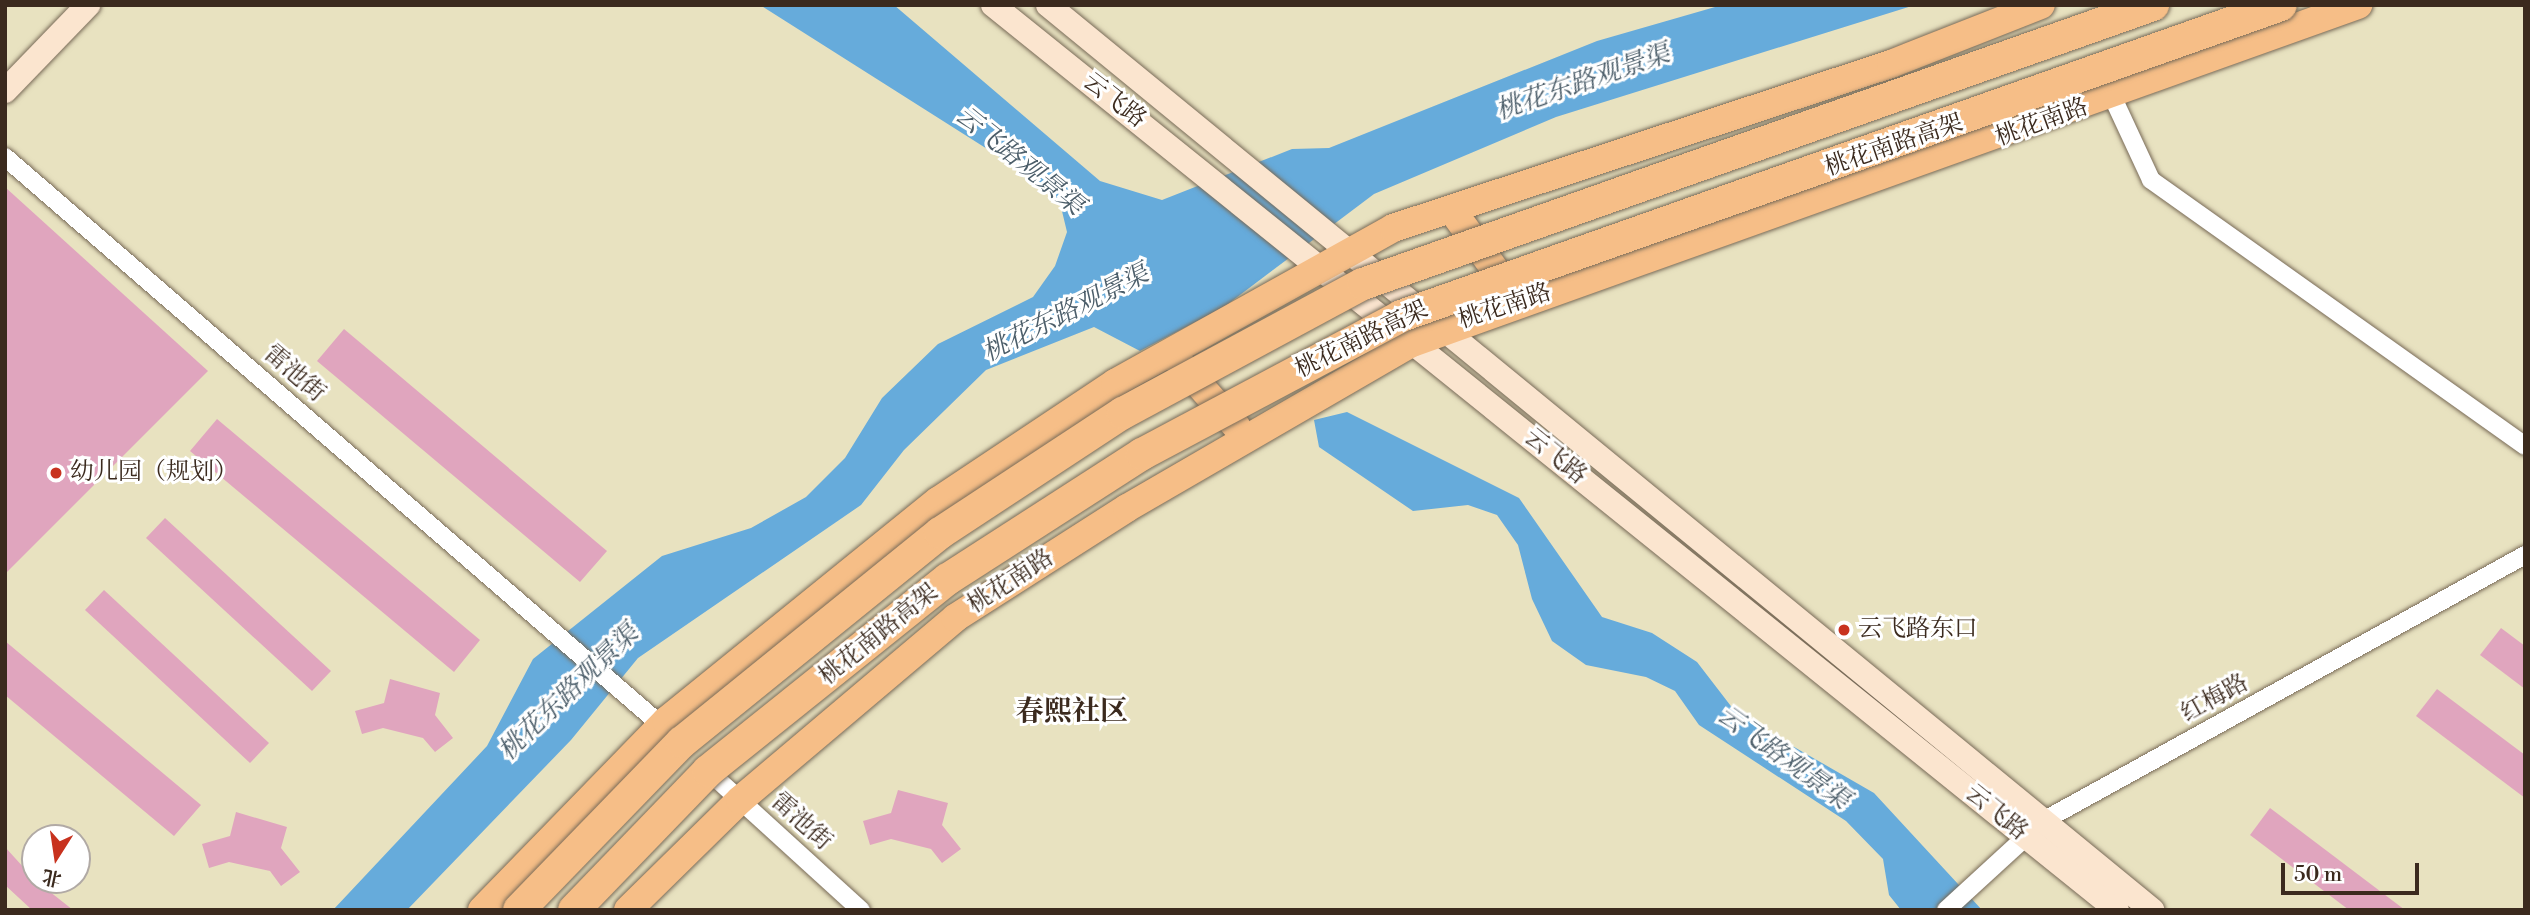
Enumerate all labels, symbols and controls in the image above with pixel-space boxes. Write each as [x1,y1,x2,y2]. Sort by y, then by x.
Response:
water label: 桃花东路观景渠 [1492,39,1674,127]
street label: 云飞路 [1077,67,1151,135]
street label: 桃花南路 [1992,93,2092,153]
water label: 云飞路观景渠 [949,100,1089,222]
street label: 桃花南路高架 [1821,109,1967,183]
water label: 桃花东路观景渠 [978,259,1154,369]
street label: 桃花南路 [1455,278,1555,336]
street label: 桃花南路高架 [1291,295,1433,385]
street label: 雷池街 [257,340,331,408]
street label: 云飞路 [1518,423,1592,491]
place label: 幼儿园（规划） [70,459,238,487]
marker: 幼儿园（规划） [48,465,64,481]
street label: 桃花南路 [963,544,1059,620]
street label: 桃花南路高架 [814,578,944,692]
place label: 云飞路东口 [1858,616,1978,644]
water label: 桃花东路观景渠 [493,619,645,767]
marker: 云飞路东口 [1836,622,1852,638]
street label: 红梅路 [2177,669,2253,729]
district label: 春熙社区 [1016,695,1128,729]
water label: 云飞路观景渠 [1711,700,1855,816]
street label: 云飞路 [1959,779,2033,847]
street label: 雷池街 [765,787,837,857]
north arrow [21,824,91,894]
scale bar [2285,848,2423,892]
text: 50 m [2294,862,2342,888]
text: 北 [40,864,64,891]

